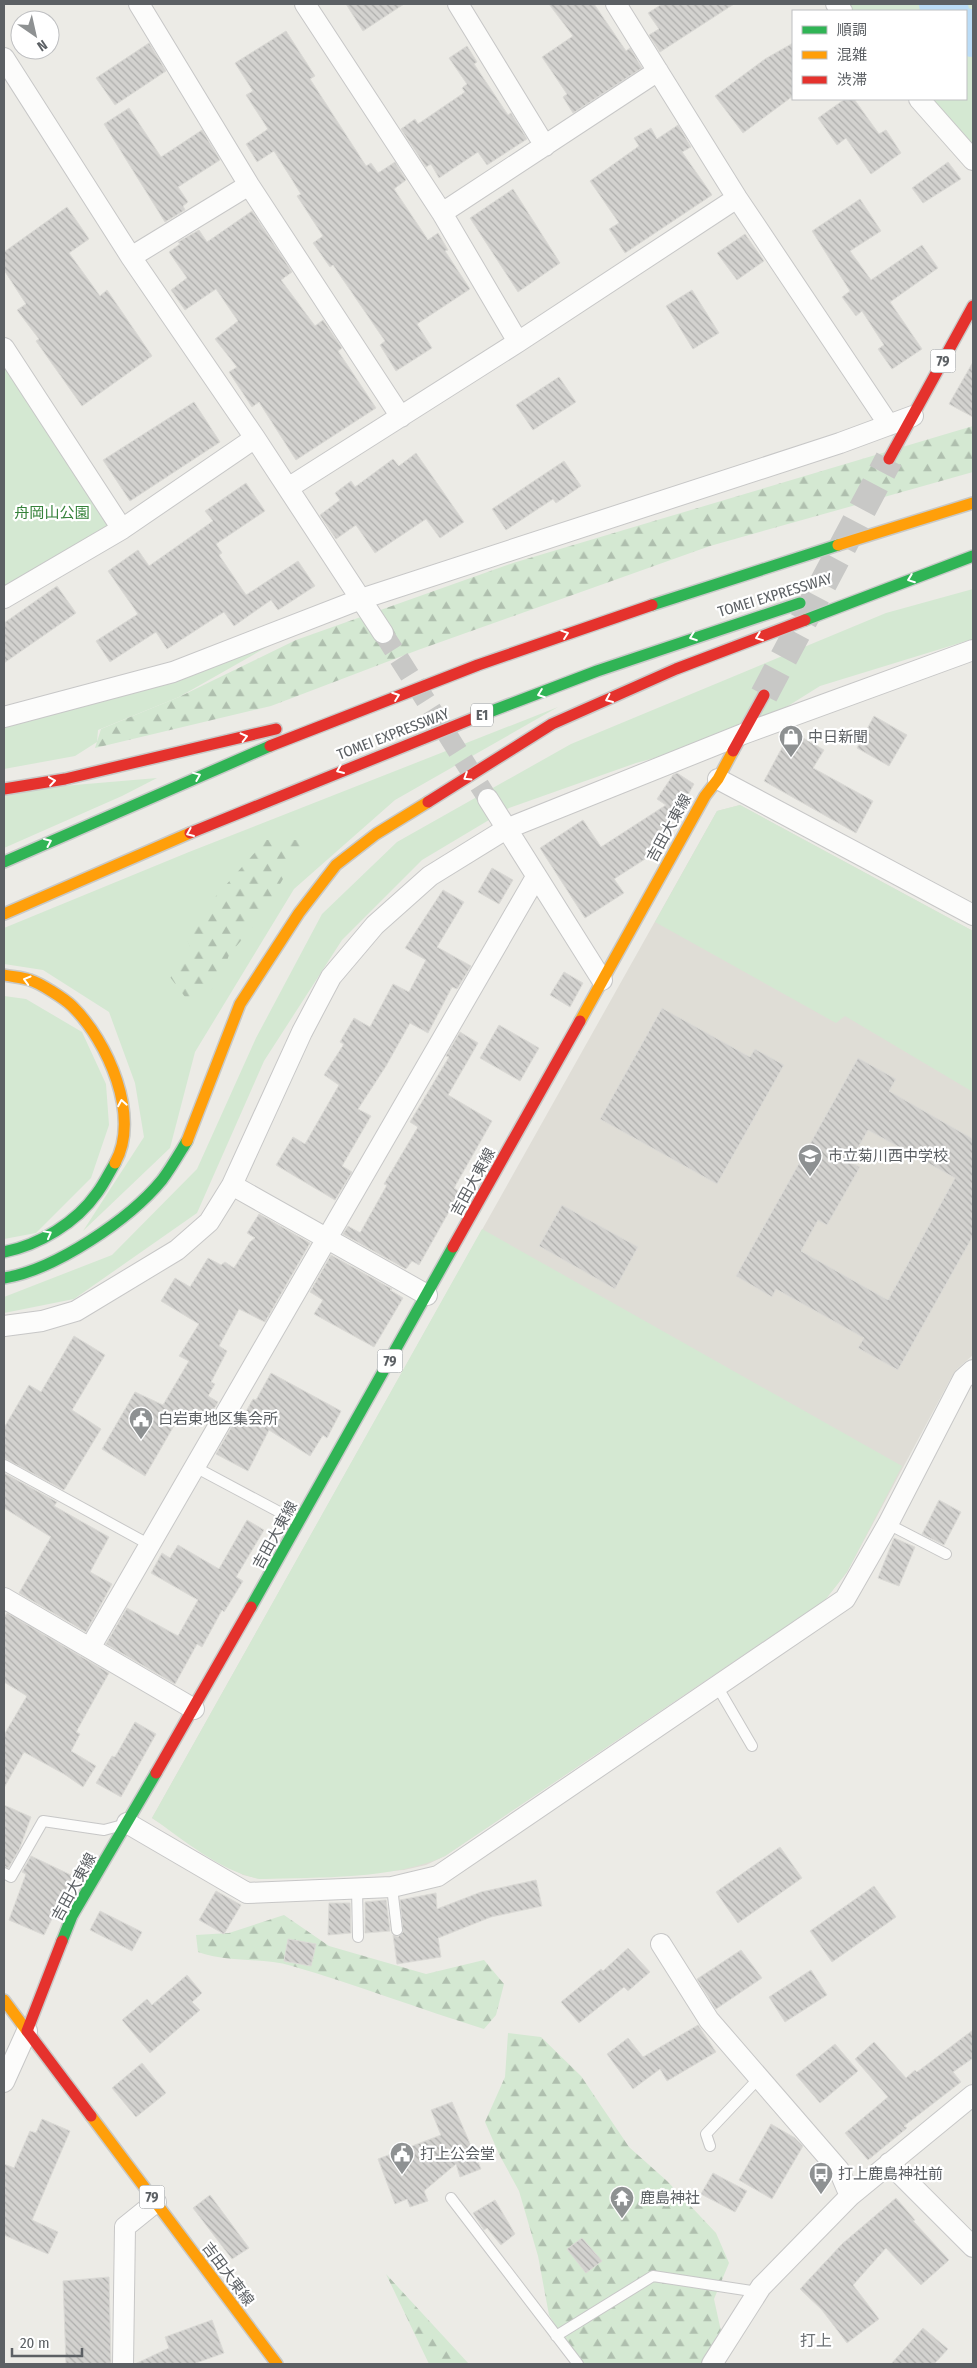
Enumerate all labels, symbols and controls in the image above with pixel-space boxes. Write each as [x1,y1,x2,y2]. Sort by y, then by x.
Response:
north arrow [10,10,60,60]
legend [792,10,967,100]
text: 順調 [837,21,867,39]
text: N [34,36,50,55]
text: 混雑 [837,46,867,64]
text: 渋滞 [837,71,867,89]
road number: 79 [930,350,956,372]
park label: 舟岡山公園 [14,504,90,522]
street label: TOMEI EXPRESSWAY [716,569,835,621]
one-way arrow [908,573,916,583]
one-way arrow [560,629,569,639]
one-way arrow [689,631,698,641]
one-way arrow [756,631,764,641]
one-way arrow [537,688,545,698]
one-way arrow [391,692,400,702]
one-way arrow [605,692,614,703]
street label: TOMEI EXPRESSWAY [334,704,452,764]
road number: E1 [471,704,493,726]
shop icon: 中日新聞 [778,724,804,758]
place label: 中日新聞 [808,728,868,746]
one-way arrow [240,732,249,743]
one-way arrow [336,764,345,775]
one-way arrow [464,771,473,780]
one-way arrow [192,772,201,782]
one-way arrow [48,777,56,787]
street label: 吉田大東線 [643,791,695,865]
one-way arrow [186,827,195,838]
one-way arrow [43,837,52,848]
one-way arrow [24,976,32,986]
one-way arrow [117,1098,127,1107]
school or university icon: 市立菊川西中学校 [797,1143,823,1177]
street label: 吉田大東線 [447,1145,499,1219]
place label: 市立菊川西中学校 [828,1147,948,1165]
one-way arrow [43,1231,52,1241]
road number: 79 [378,1350,402,1372]
public building icon: 白岩東地区集会所 [128,1406,154,1440]
place label: 白岩東地区集会所 [158,1410,278,1428]
street label: 吉田大東線 [249,1498,301,1572]
street label: 吉田大東線 [48,1850,100,1924]
public building icon: 打上公会堂 [389,2141,415,2175]
place label: 打上公会堂 [420,2145,495,2163]
bus stop icon: 打上鹿島神社前 [808,2161,834,2195]
place label: 打上鹿島神社前 [838,2165,943,2183]
temple icon: 鹿島神社 [609,2185,635,2219]
road number: 79 [140,2186,164,2208]
place label: 鹿島神社 [640,2189,700,2207]
street label: 吉田大東線 [198,2239,258,2309]
scale bar [12,2326,82,2358]
district label: 打上 [800,2331,832,2350]
text: 20 m [20,2334,50,2352]

